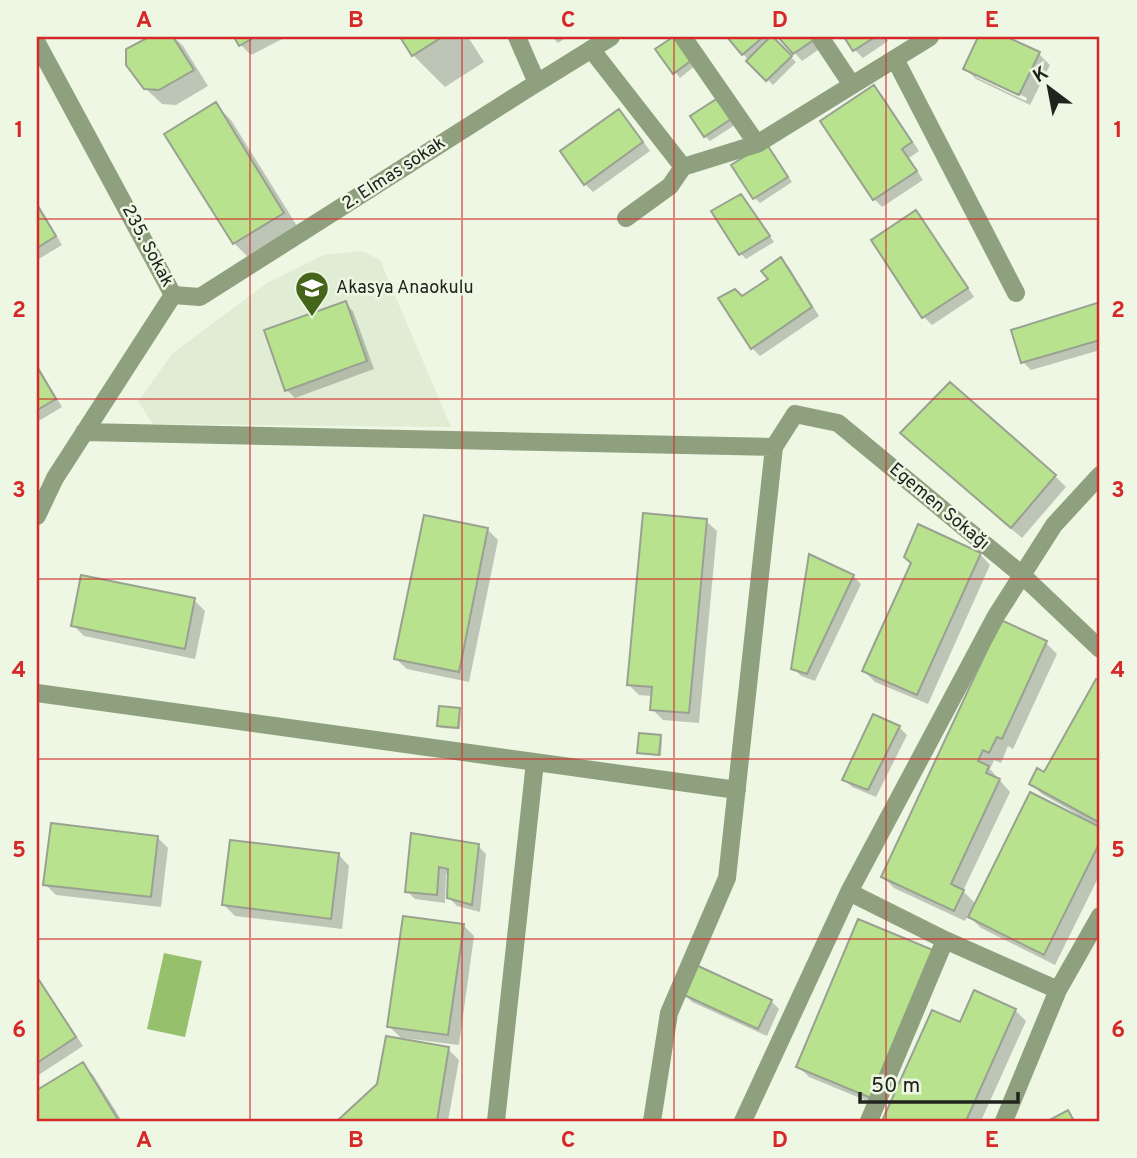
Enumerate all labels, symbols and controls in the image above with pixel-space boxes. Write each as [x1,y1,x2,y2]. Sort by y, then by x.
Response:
text: A [136,7,152,36]
text: B [348,7,364,36]
text: C [561,7,575,36]
text: D [772,7,788,36]
text: E [985,7,999,36]
north arrow [1014,52,1084,122]
text: K [1029,62,1053,89]
text: 1 [14,117,24,146]
text: 1 [1113,117,1123,146]
street label: 2. Elmas sokak [338,132,450,216]
street label: 235. Sokak [116,201,178,291]
school or university icon: Akasya Anaokulu [293,269,331,318]
place label: Akasya Anaokulu [336,277,474,300]
text: 2 [12,297,26,326]
text: 2 [1111,297,1125,326]
street label: Egemen Sokağı [884,458,994,556]
text: 3 [12,477,26,506]
text: 3 [1111,477,1125,506]
text: 4 [12,657,26,686]
text: 4 [1111,657,1125,686]
text: 5 [12,837,26,866]
text: 5 [1111,837,1125,866]
text: 6 [12,1017,26,1046]
text: 6 [1111,1017,1125,1046]
scale bar [860,1060,1018,1104]
text: 50 m [871,1073,920,1100]
text: A [136,1127,152,1156]
text: B [348,1127,364,1156]
text: C [561,1127,575,1156]
text: D [772,1127,788,1156]
text: E [985,1127,999,1156]

